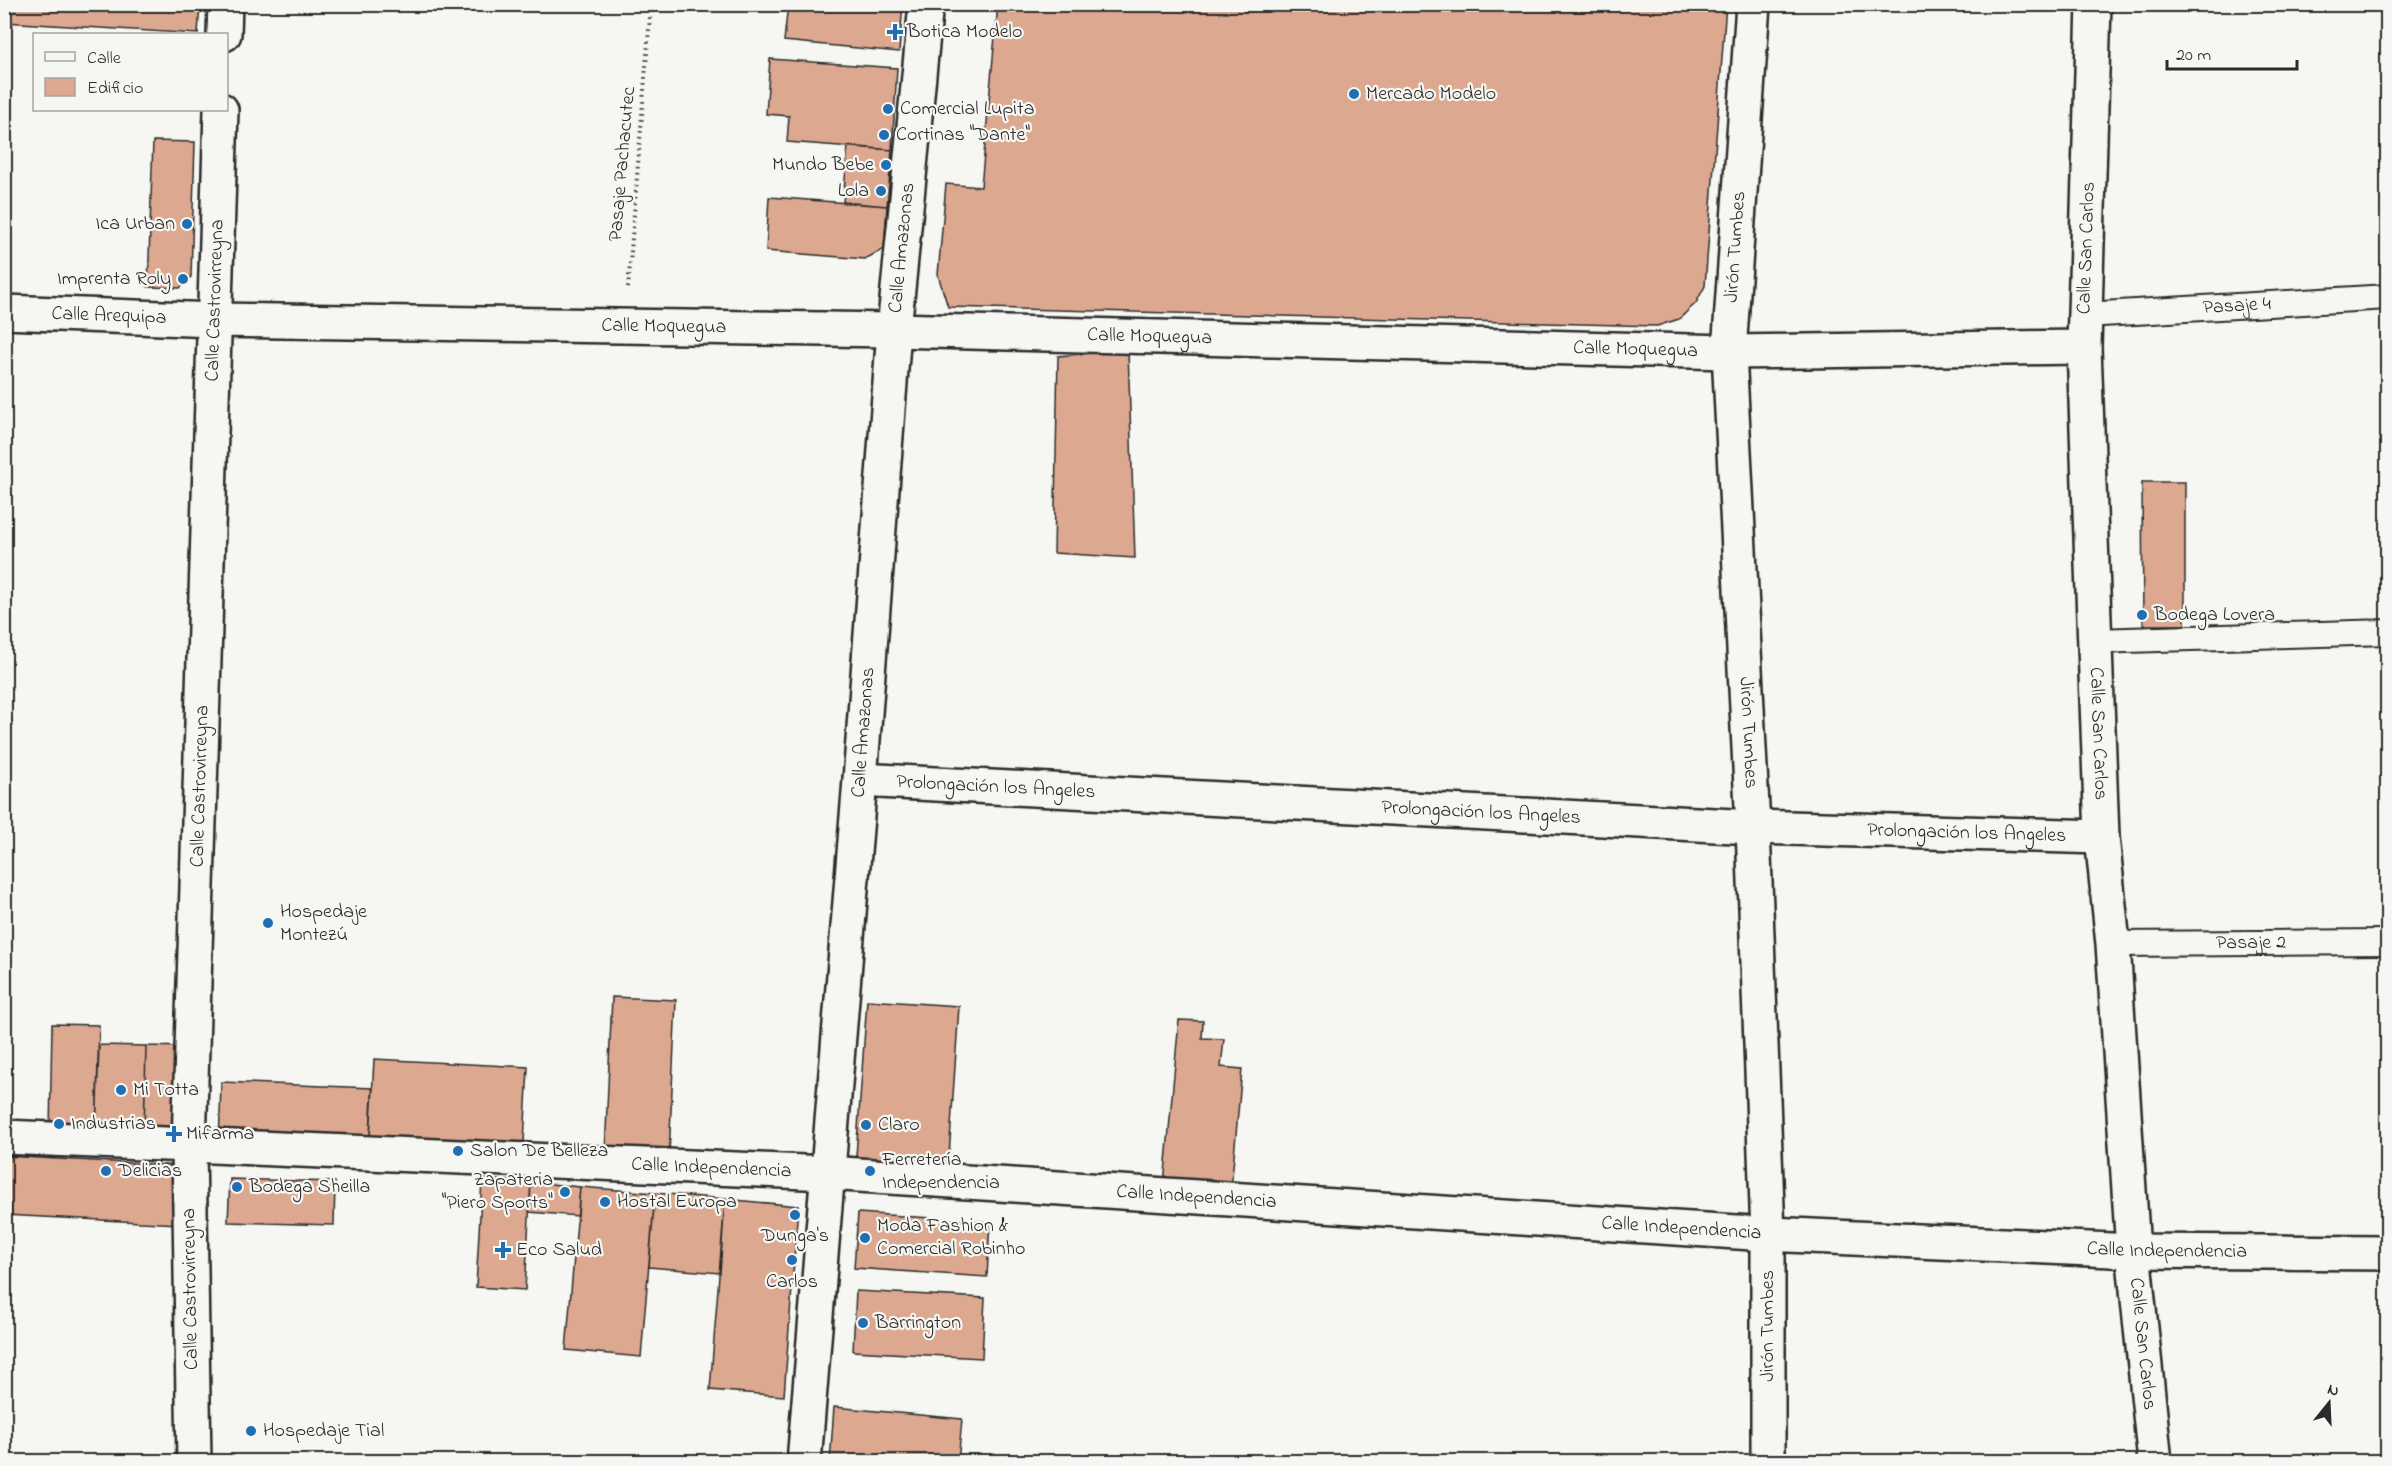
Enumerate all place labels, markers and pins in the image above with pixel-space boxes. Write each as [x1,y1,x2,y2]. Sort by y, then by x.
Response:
place label: Botica Modelo [906,18,1022,47]
marker: Botica Modelo [888,25,902,39]
place label: Mercado Modelo [1366,80,1496,109]
marker: Mercado Modelo [1347,87,1361,101]
place label: Comercial Lupita [900,95,1034,124]
marker: Comercial Lupita [881,102,895,116]
place label: Cortinas "Dante" [896,121,1030,150]
marker: Cortinas "Dante" [877,128,891,142]
place label: Mundo Bebe [772,151,874,180]
marker: Mundo Bebe [879,158,893,172]
place label: Lola [838,177,869,206]
marker: Lola [874,184,888,198]
place label: Ica Urban [96,210,175,239]
marker: Ica Urban [180,217,194,231]
place label: Imprenta Roly [57,265,171,294]
marker: Imprenta Roly [176,272,190,286]
place label: Bodega Lovera [2153,601,2275,631]
marker: Bodega Lovera [2135,608,2149,622]
place label: Hospedaje Montezú [280,898,367,950]
marker: Hospedaje Montezú [261,916,275,930]
place label: Mi Totta [133,1076,199,1105]
marker: Mi Totta [114,1083,128,1097]
place label: Industrias [71,1110,156,1139]
place label: Claro [878,1111,920,1140]
marker: Industrias [52,1117,66,1131]
marker: Claro [859,1118,873,1132]
place label: Mifarma [186,1120,254,1149]
marker: Mifarma [167,1127,181,1141]
place label: Salon De Belleza [470,1137,608,1166]
marker: Salon De Belleza [451,1144,465,1158]
place label: Ferretería Independencia [881,1146,1000,1198]
place label: Delicias [117,1157,182,1186]
marker: Delicias [99,1164,113,1178]
marker: Ferretería Independencia [863,1164,877,1178]
place label: Zapateria "Piero Sports" [442,1166,553,1218]
place label: Bodega Sheilla [248,1173,370,1203]
marker: Bodega Sheilla [230,1180,244,1194]
marker: Zapateria "Piero Sports" [558,1185,572,1199]
place label: Hostal Europa [617,1188,737,1217]
marker: Hostal Europa [598,1195,612,1209]
marker: Dunga's [788,1208,802,1222]
place label: Moda Fashion & Comercial Robinho [877,1212,1025,1264]
place label: Dunga's [760,1222,829,1252]
marker: Moda Fashion & Comercial Robinho [858,1231,872,1245]
place label: Eco Salud [516,1236,602,1265]
marker: Eco Salud [494,1241,512,1259]
marker: Carlos [785,1253,799,1267]
place label: Carlos [766,1268,818,1297]
place label: Barrington [874,1309,961,1339]
marker: Barrington [856,1316,870,1330]
place label: Hospedaje Tial [263,1417,384,1446]
marker: Hospedaje Tial [244,1424,258,1438]

